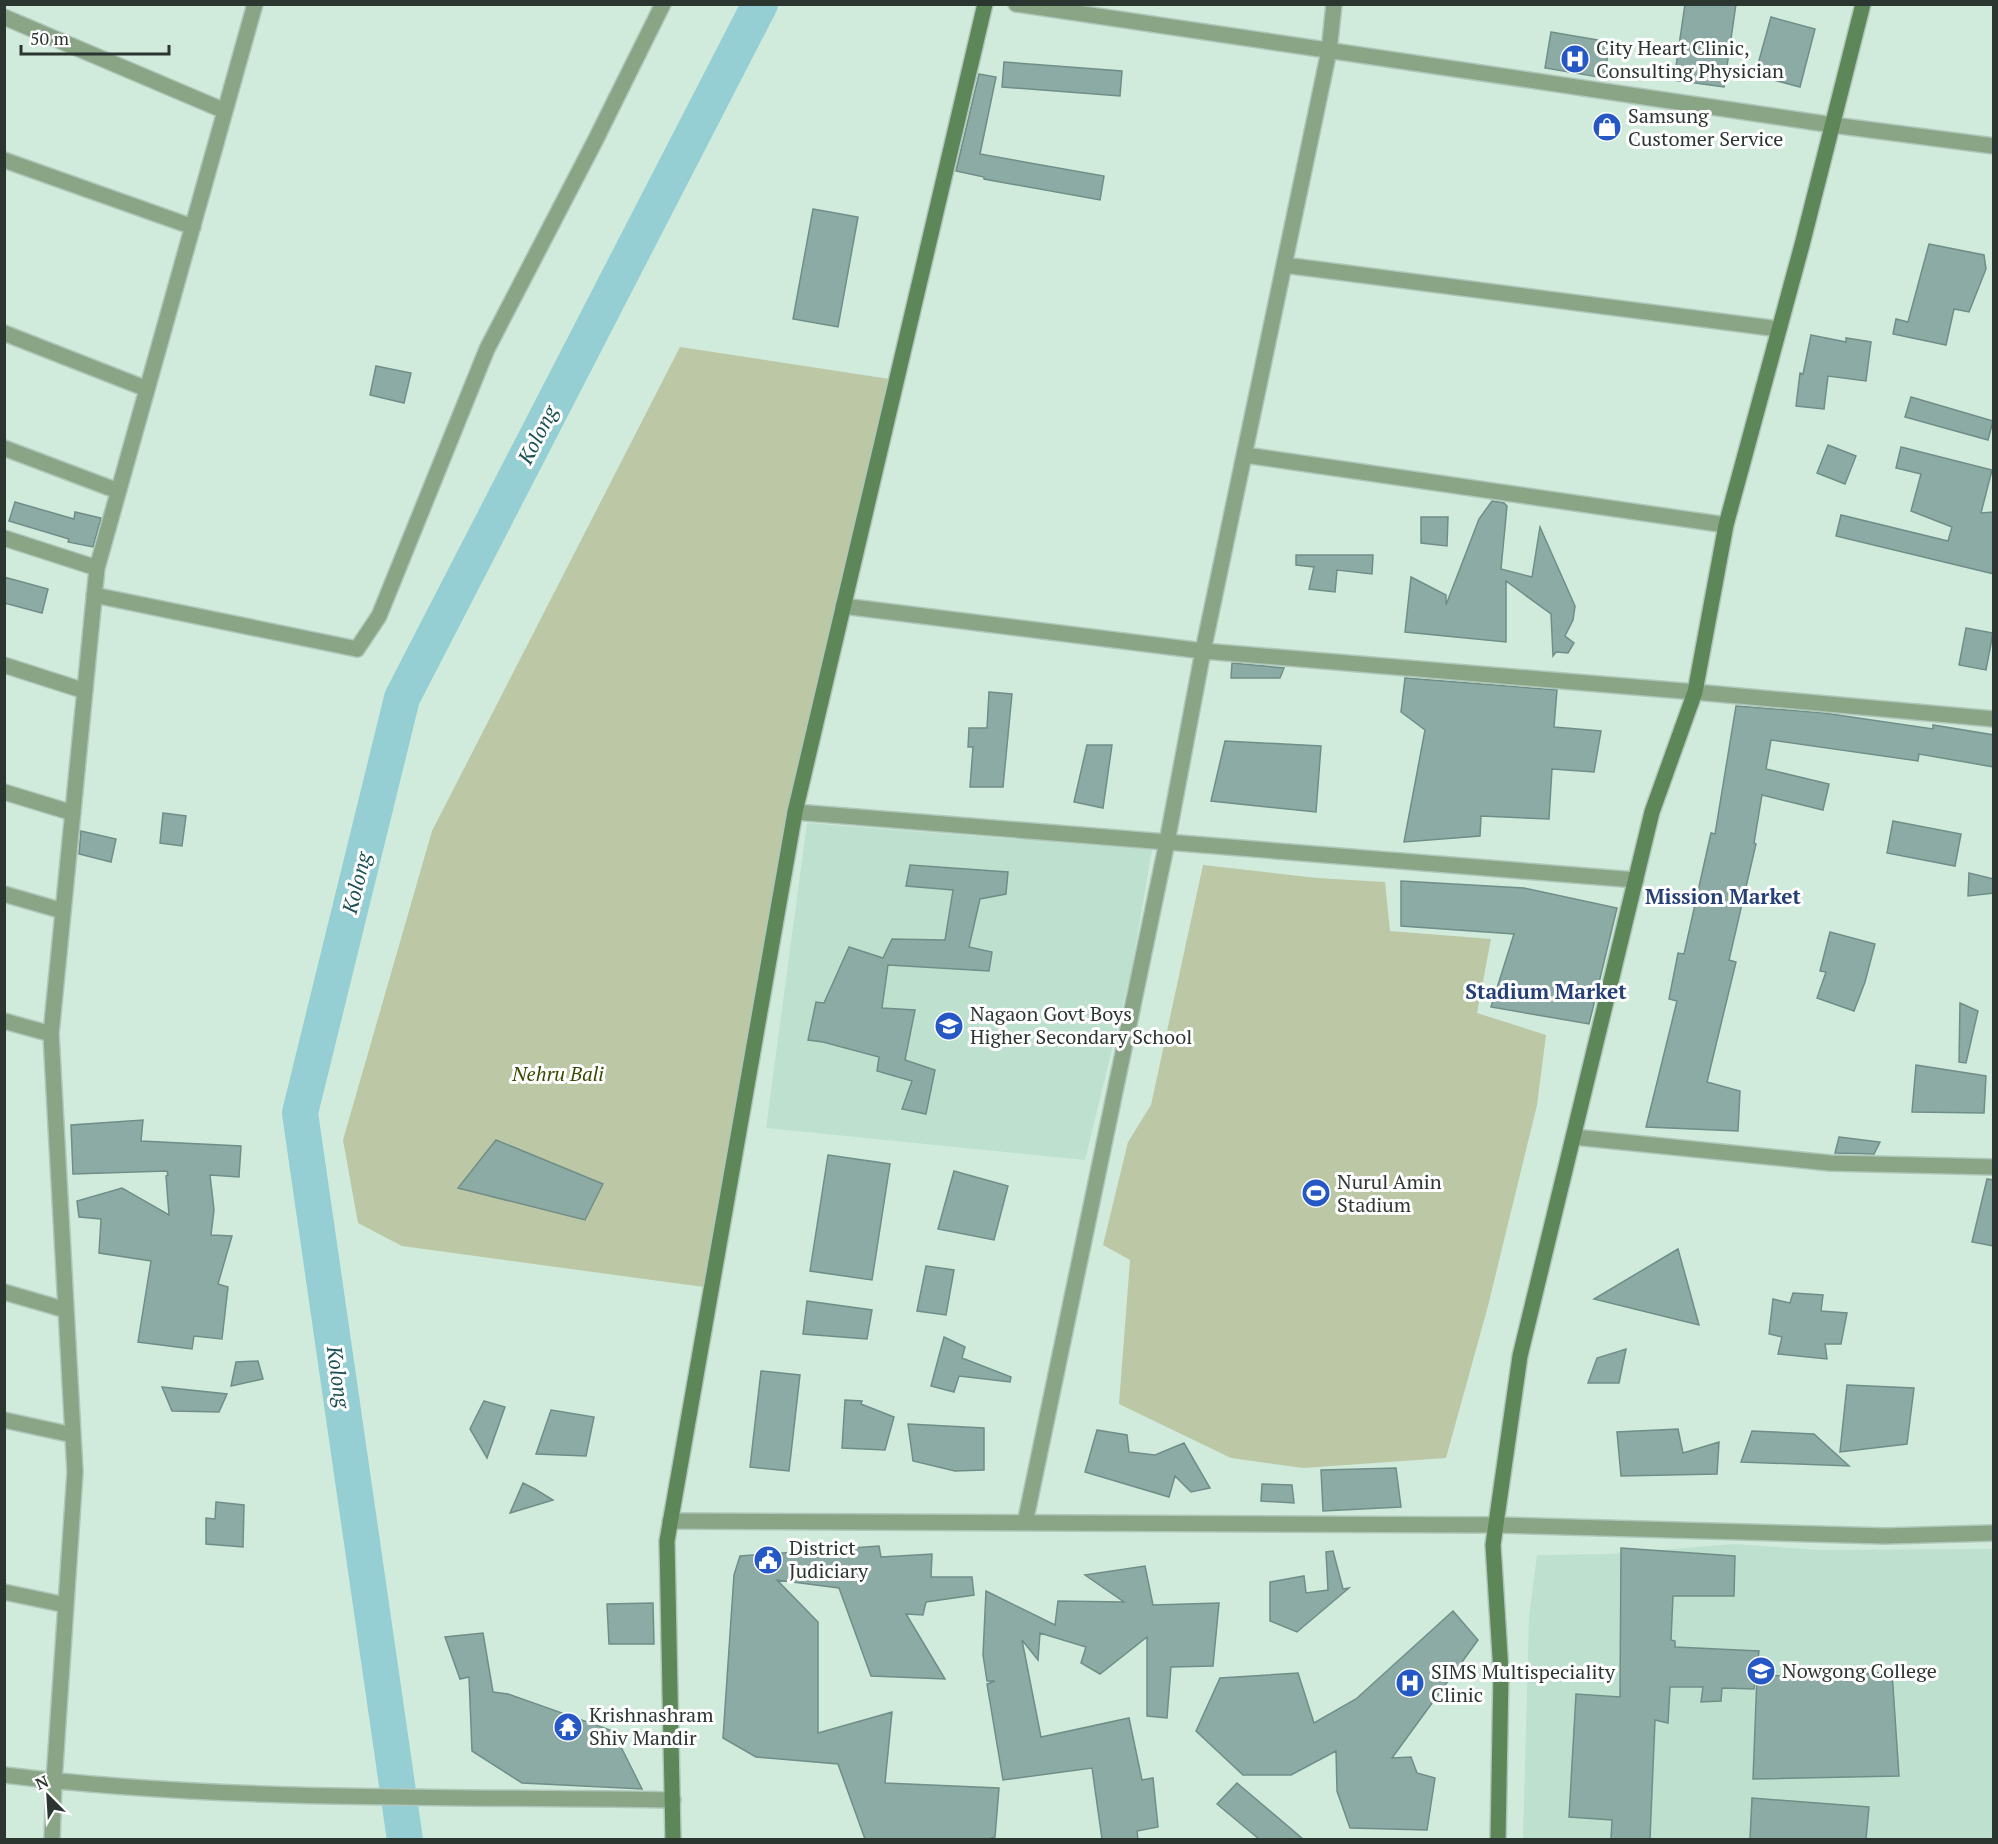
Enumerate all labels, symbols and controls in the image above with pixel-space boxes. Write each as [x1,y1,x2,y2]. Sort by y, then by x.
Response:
scale bar [21,18,170,56]
text: 50 m [30,26,70,50]
place label: City Heart Clinic, Consulting Physician [1596,34,1784,84]
hospital icon: City Heart Clinic, Consulting Physician [1559,43,1591,75]
place label: Samsung Customer Service [1628,102,1783,152]
shop icon: Samsung Customer Service [1591,111,1623,143]
water label: Kolong [510,399,564,469]
water label: Kolong [335,848,378,917]
district label: Mission Market [1645,882,1802,910]
district label: Stadium Market [1465,977,1627,1005]
place label: Nagaon Govt Boys Higher Secondary School [970,1000,1192,1050]
school or university icon: Nagaon Govt Boys Higher Secondary School [933,1010,965,1042]
park label: Nehru Bali [511,1060,604,1087]
place label: Nurul Amin Stadium [1337,1168,1442,1218]
sports icon: Nurul Amin Stadium [1300,1177,1332,1209]
water label: Kolong [321,1343,357,1411]
place label: District Judiciary [789,1534,869,1584]
public building icon: District Judiciary [752,1544,784,1576]
school or university icon: Nowgong College [1745,1655,1777,1687]
place label: Nowgong College [1782,1657,1937,1684]
place label: SIMS Multispeciality Clinic [1431,1658,1616,1708]
hospital icon: SIMS Multispeciality Clinic [1394,1667,1426,1699]
place label: Krishnashram Shiv Mandir [589,1701,713,1751]
temple icon: Krishnashram Shiv Mandir [552,1711,584,1743]
north arrow [18,1766,78,1826]
text: N [32,1770,52,1795]

